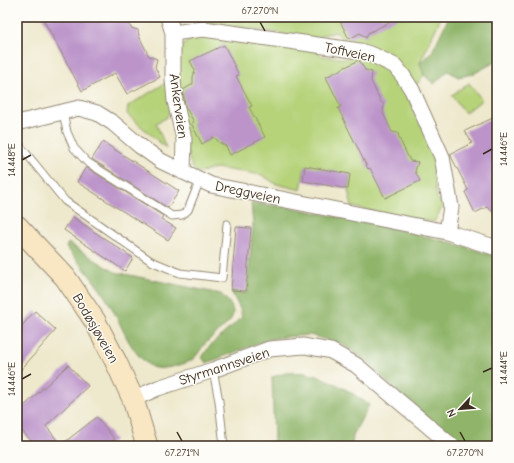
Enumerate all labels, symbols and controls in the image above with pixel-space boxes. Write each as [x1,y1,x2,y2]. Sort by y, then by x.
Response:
text: 67.270°N [242,5,278,17]
street label: Toftveien [323,39,377,66]
street label: Ankerveien [166,72,191,140]
text: 14.446°E [498,132,510,166]
text: 14.448°E [6,143,18,177]
street label: Dreggveien [214,177,282,208]
street label: Bodøsjøveien [69,290,122,366]
street label: Styrmannsveien [177,344,272,389]
text: 14.444°E [498,351,510,385]
text: 14.446°E [6,362,18,396]
north arrow [440,389,480,429]
text: N [444,407,459,419]
text: 67.271°N [165,447,199,459]
text: 67.270°N [447,447,483,459]

